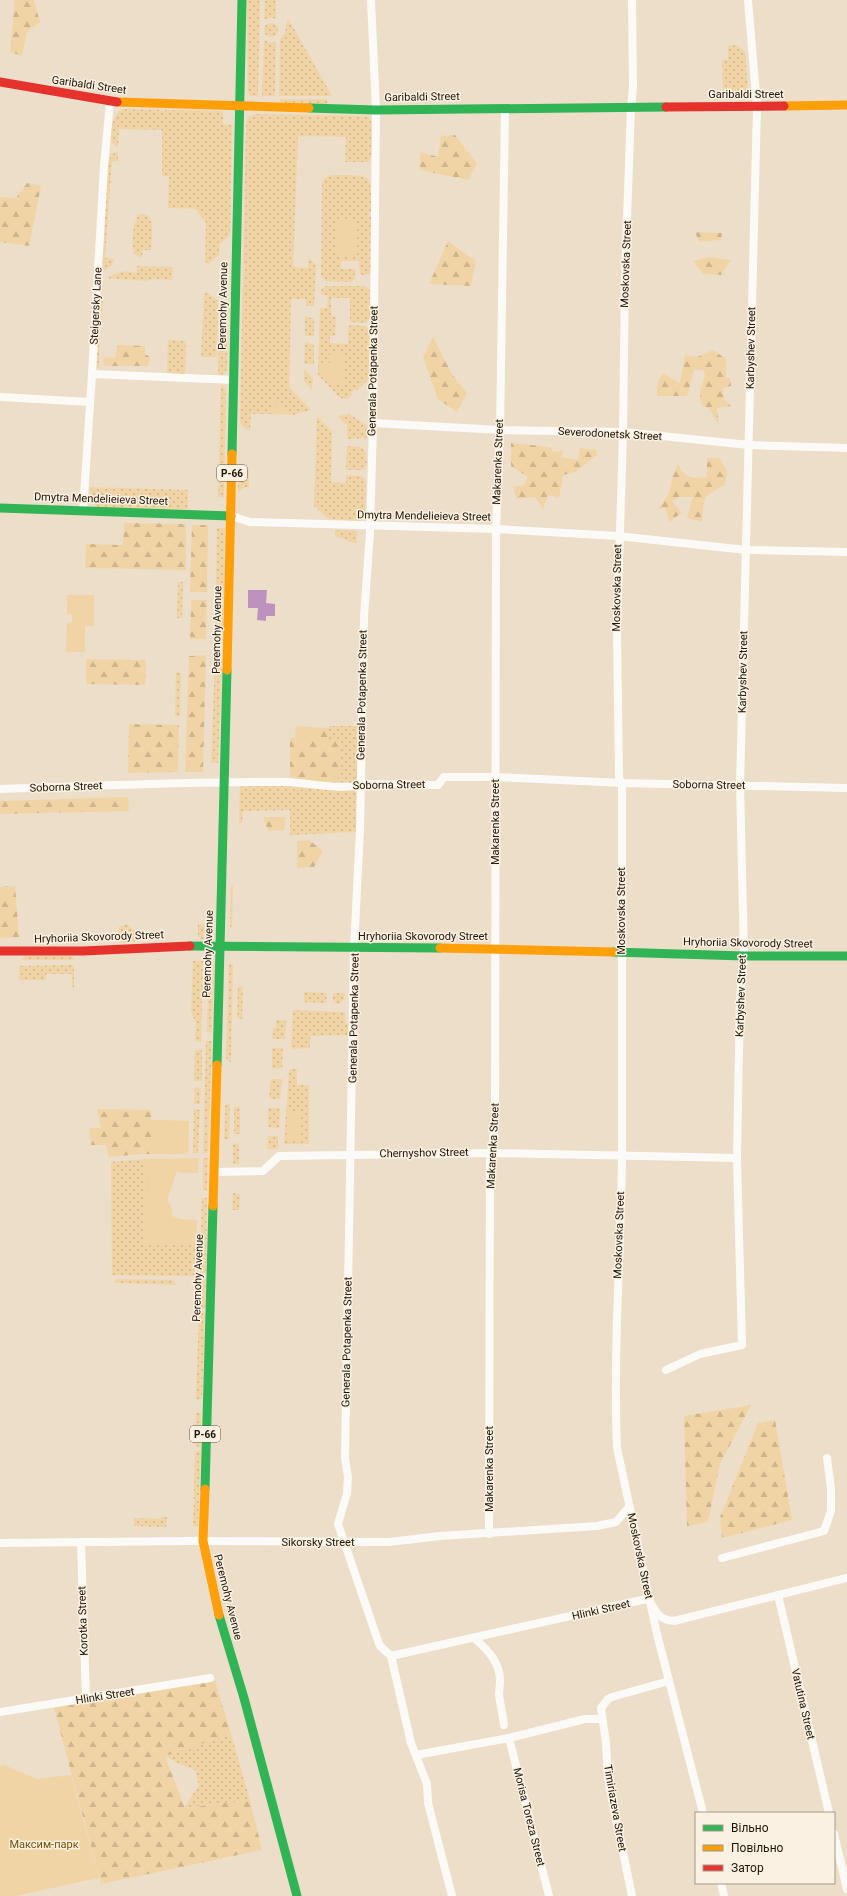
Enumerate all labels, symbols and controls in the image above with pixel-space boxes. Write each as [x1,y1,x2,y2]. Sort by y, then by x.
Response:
street label: Garibaldi Street [51,73,128,97]
street label: Garibaldi Street [708,88,784,101]
street label: Garibaldi Street [384,90,460,104]
street label: Moskovska Street [618,220,634,308]
street label: Peremohy Avenue [216,262,230,350]
street label: Steigersky Lane [87,267,105,345]
street label: Generala Potapenka Street [365,305,381,436]
street label: Karbyshev Street [744,306,758,389]
street label: Makarenka Street [490,418,506,505]
street label: Severodonetsk Street [558,425,663,443]
road number: Р-66 [217,465,247,481]
street label: Dmytra Mendelieieva Street [34,490,169,508]
street label: Dmytra Mendelieieva Street [357,508,492,524]
street label: Moskovska Street [610,544,624,632]
street label: Peremohy Avenue [210,586,224,674]
street label: Generala Potapenka Street [354,629,370,760]
street label: Karbyshev Street [736,630,750,713]
street label: Soborna Street [352,778,426,792]
street label: Soborna Street [672,778,746,792]
street label: Soborna Street [29,779,103,795]
street label: Makarenka Street [489,779,502,865]
street label: Moskovska Street [615,867,628,955]
street label: Peremohy Avenue [200,910,216,998]
street label: Hryhoriia Skovorody Street [34,928,165,946]
street label: Hryhoriia Skovorody Street [358,930,488,943]
street label: Hryhoriia Skovorody Street [683,935,813,951]
street label: Generala Potapenka Street [346,952,362,1083]
street label: Karbyshev Street [733,954,749,1037]
street label: Makarenka Street [484,1102,502,1189]
street label: Chernyshov Street [379,1146,469,1160]
street label: Moskovska Street [611,1191,627,1279]
street label: Peremohy Avenue [190,1234,206,1322]
street label: Generala Potapenka Street [339,1276,355,1407]
road number: Р-66 [190,1426,220,1442]
street label: Makarenka Street [483,1426,496,1512]
street label: Moskovska Street [625,1512,656,1601]
street label: Sikorsky Street [282,1536,355,1549]
street label: Peremohy Avenue [211,1553,245,1641]
street label: Korotka Street [75,1585,91,1656]
street label: Hlinki Street [571,1597,632,1623]
street label: Vatutina Street [789,1667,818,1741]
street label: Hlinki Street [75,1685,136,1707]
street label: Timiriazeva Street [601,1764,629,1853]
street label: Morisa Toreza Street [510,1766,548,1868]
legend [695,1812,835,1884]
text: Вільно [731,1821,769,1835]
park label: Максим-парк [9,1838,79,1851]
text: Повільно [731,1841,784,1855]
text: Затор [731,1861,764,1875]

